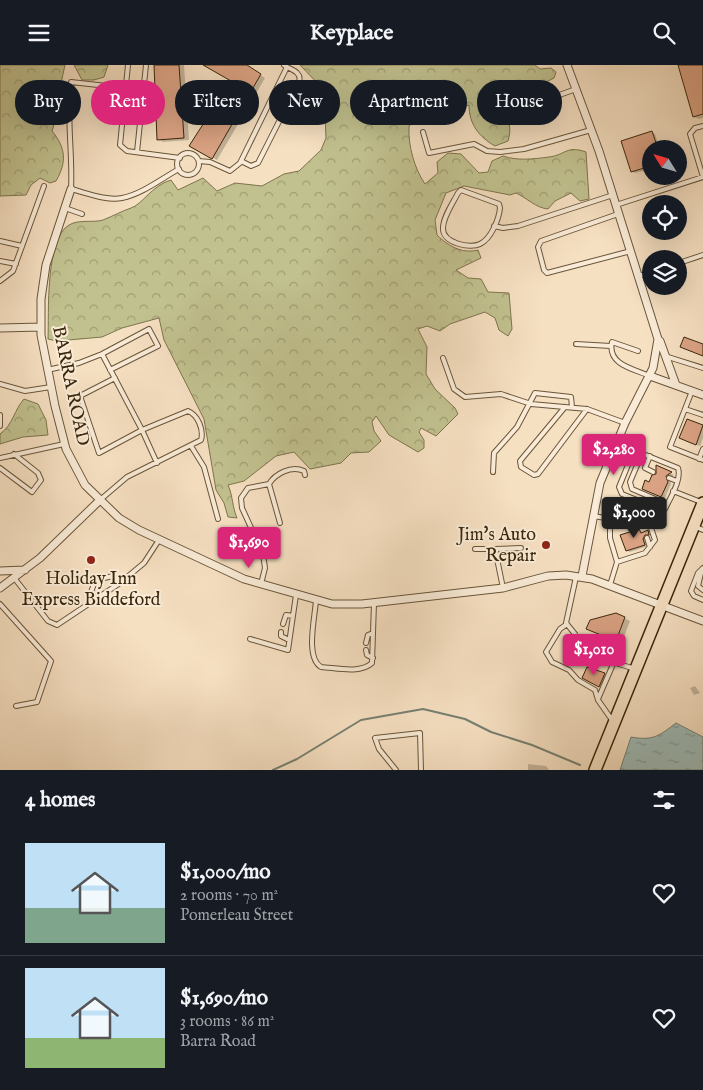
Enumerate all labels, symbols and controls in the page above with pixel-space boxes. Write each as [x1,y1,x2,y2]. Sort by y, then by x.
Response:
icon: menu [25,19,53,47]
text: Keyplace [310,19,393,47]
icon: search [650,19,678,47]
chip: Buy [15,80,81,125]
chip: Rent [91,80,165,125]
chip: Filters [175,80,259,125]
chip: New [269,80,340,125]
chip: Apartment [350,80,467,125]
chip: House [477,80,562,125]
north arrow [642,140,688,185]
map controls [642,140,687,295]
button: locate [642,195,687,240]
button: layers [642,250,687,295]
street label: BARRA ROAD [46,324,94,448]
pin: $2,280 [573,433,655,476]
text: $2,280 [593,440,635,460]
pin: $1,000 [593,497,675,539]
text: $1,000 [613,503,655,523]
place label: Jim's Auto Repair [456,524,536,568]
pin: $1,690 [208,527,290,569]
text: $1,690 [229,533,269,553]
marker: Jim's Auto Repair [540,539,552,551]
marker: Holiday Inn Express Biddeford [85,554,97,566]
place label: Holiday Inn Express Biddeford [22,568,161,612]
pin: $1,010 [553,633,635,676]
text: $1,010 [574,640,614,660]
icon: filters [650,786,678,814]
text: 4 homes [25,787,95,814]
text: $1,000/mo [180,859,271,886]
icon: home [65,863,125,923]
icon: heart [650,879,678,907]
text: 2 rooms · 70 m² [180,886,278,906]
text: Pomerleau Street [180,906,293,926]
text: $1,690/mo [180,985,268,1012]
icon: home [65,988,125,1048]
icon: heart [650,1004,678,1032]
text: 3 rooms · 86 m² [180,1012,274,1032]
text: Barra Road [180,1032,256,1052]

